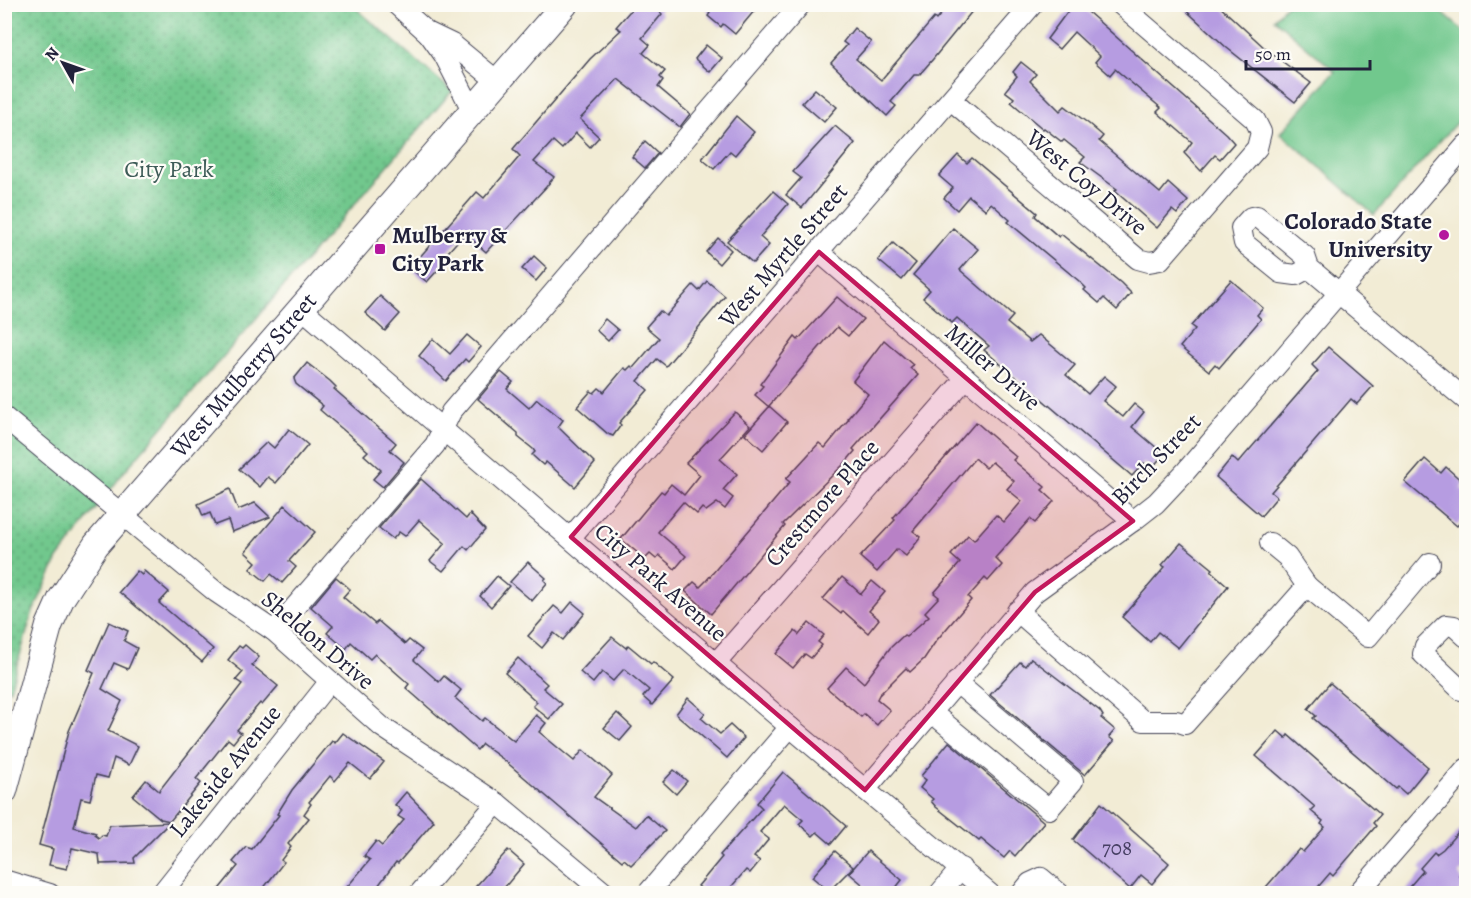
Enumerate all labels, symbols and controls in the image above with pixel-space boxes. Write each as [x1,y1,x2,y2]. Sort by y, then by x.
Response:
north arrow [33,33,93,93]
scale bar [1246,33,1370,71]
text: N [40,42,65,66]
text: 50 m [1255,42,1291,66]
street label: West Coy Drive [1019,121,1154,242]
park label: City Park [124,153,214,185]
street label: West Myrtle Street [711,176,855,335]
place label: Colorado State University [1284,205,1433,265]
place label: Mulberry & City Park [392,219,508,279]
marker: Colorado State University [1437,228,1451,242]
marker: Mulberry & City Park [373,242,387,256]
street label: West Mulberry Street [162,286,324,465]
street label: Miller Drive [938,316,1048,418]
street label: Birch Street [1104,406,1208,512]
street label: Crestmore Place [758,432,886,574]
street label: City Park Avenue [588,515,734,649]
street label: Sheldon Drive [255,583,381,697]
street label: Lakeside Avenue [162,698,288,844]
house number: 708 [1102,834,1132,862]

